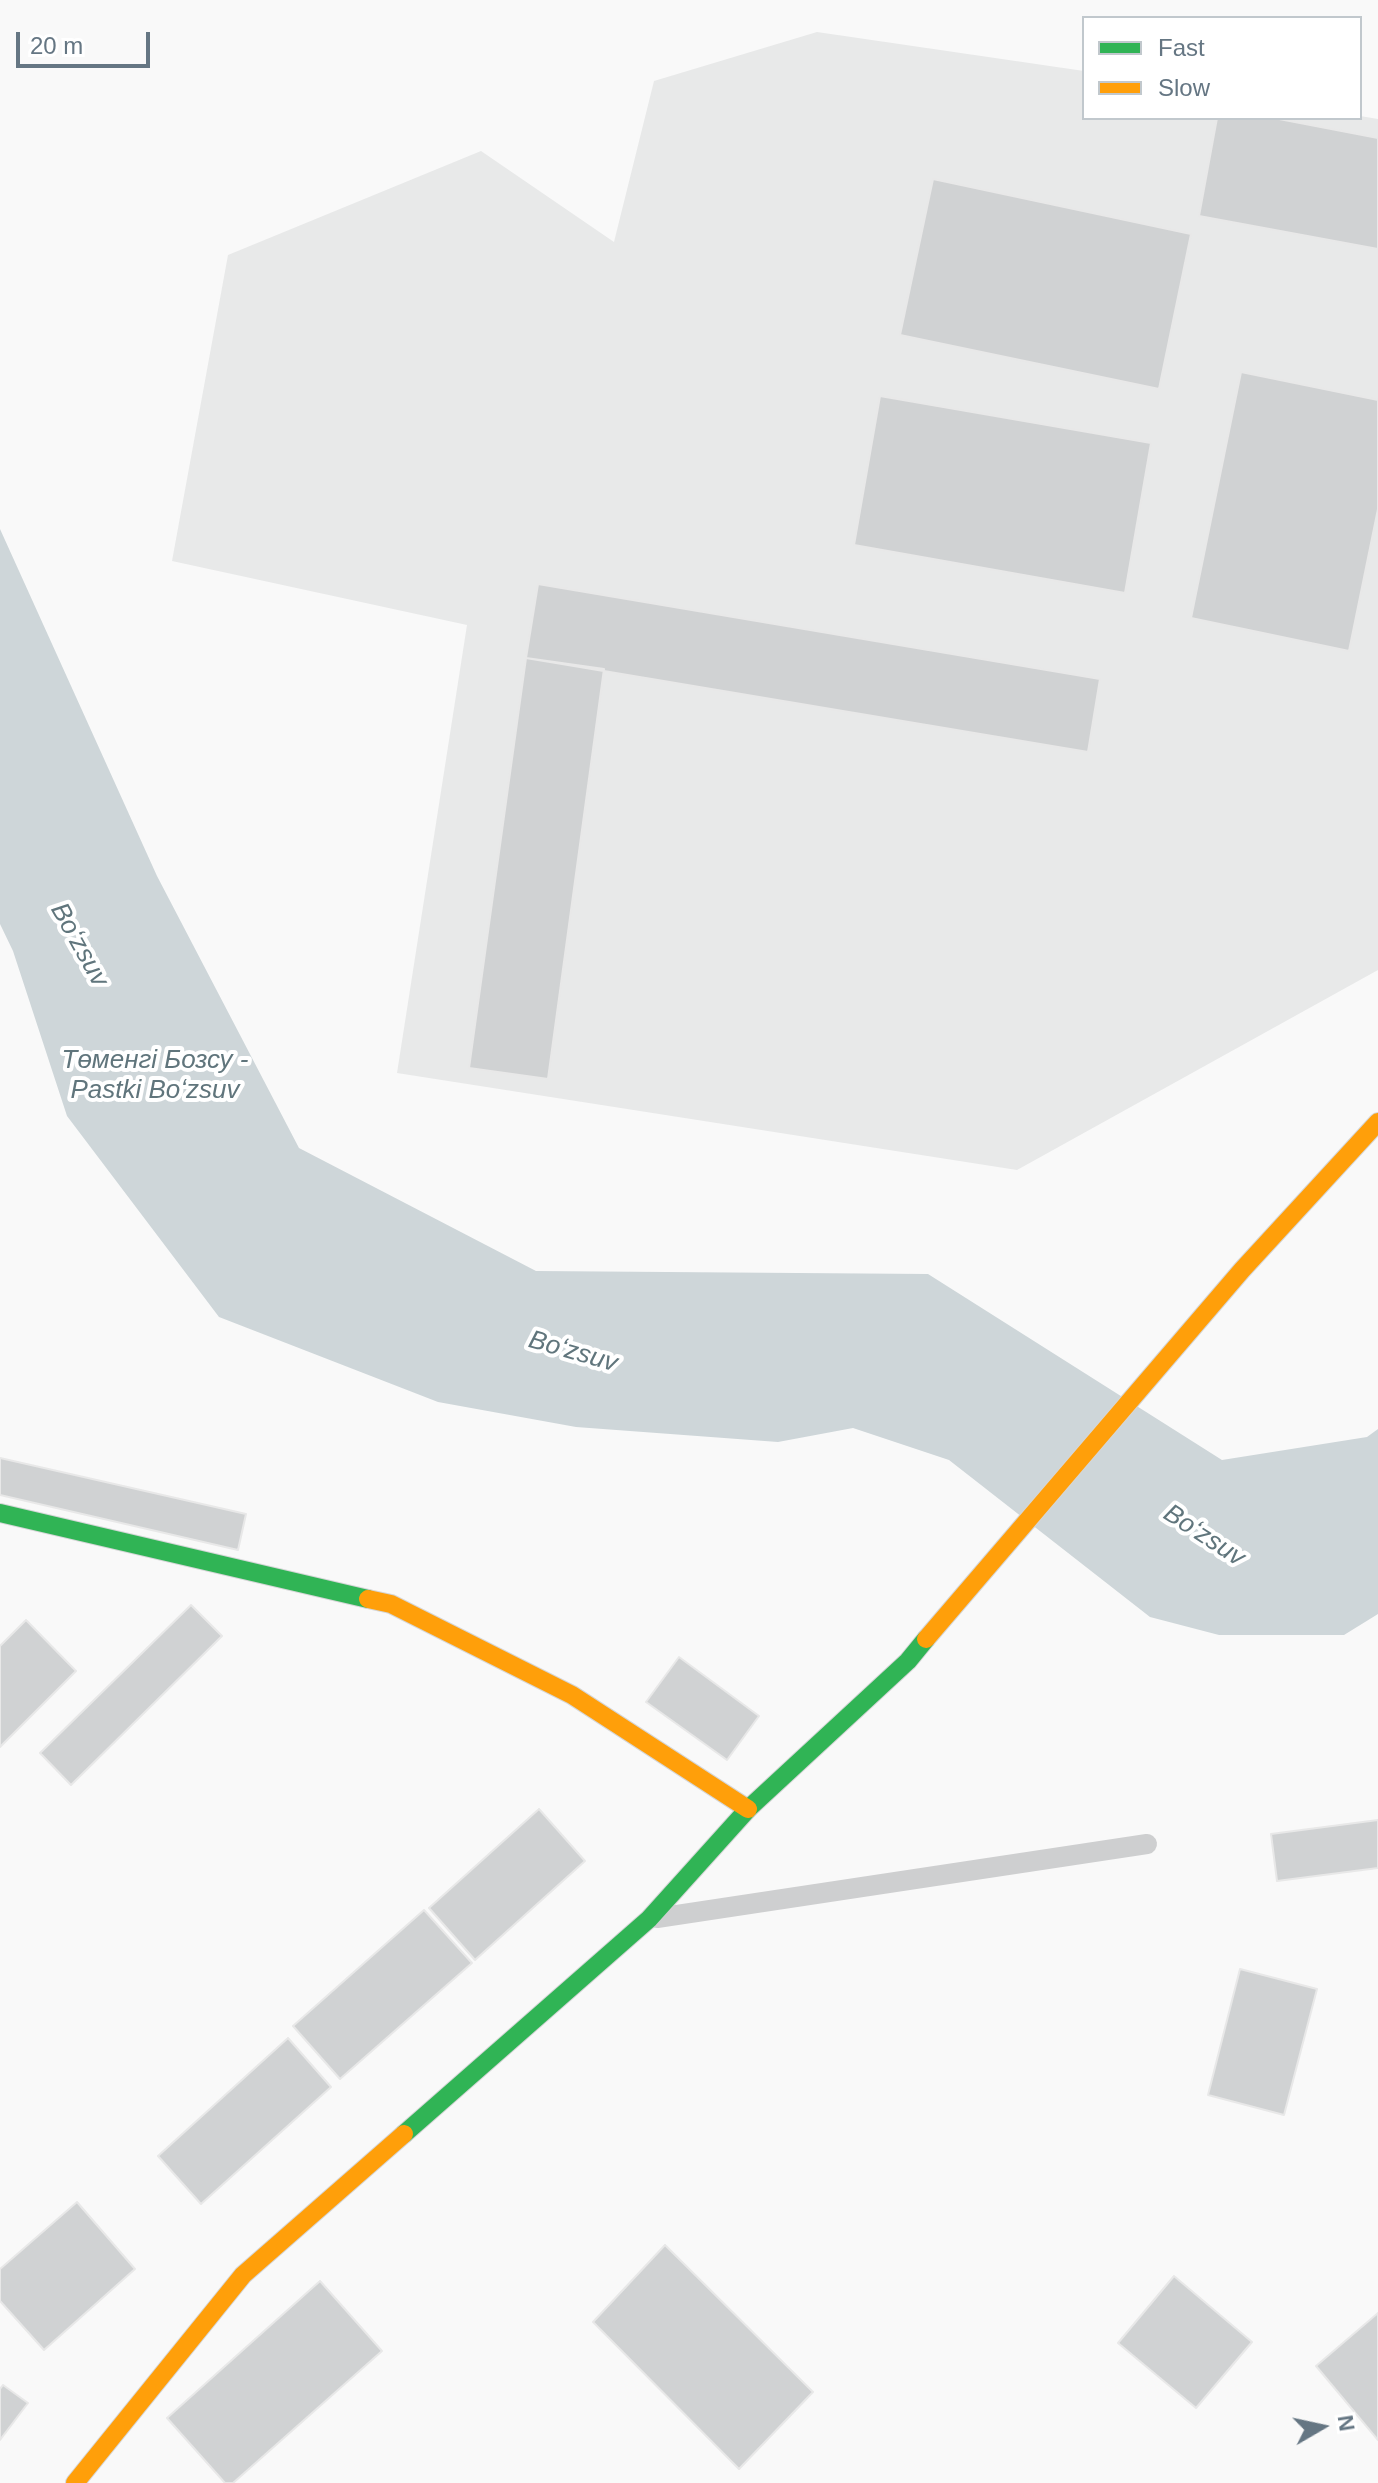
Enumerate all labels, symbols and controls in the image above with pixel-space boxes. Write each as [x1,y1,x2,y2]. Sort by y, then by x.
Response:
scale bar [20,16,154,66]
legend [1082,16,1362,120]
text: 20 m [30,32,83,59]
text: Fast [1158,34,1205,61]
text: Slow [1158,74,1210,101]
water label: Boʻzsuv [43,898,115,992]
water label: Төменгі Бозсу - Pastki Boʻzsuv [62,1045,248,1106]
water label: Boʻzsuv [525,1324,621,1380]
water label: Boʻzsuv [1157,1498,1251,1574]
north arrow [1282,2387,1362,2467]
text: N [1333,2413,1360,2433]

